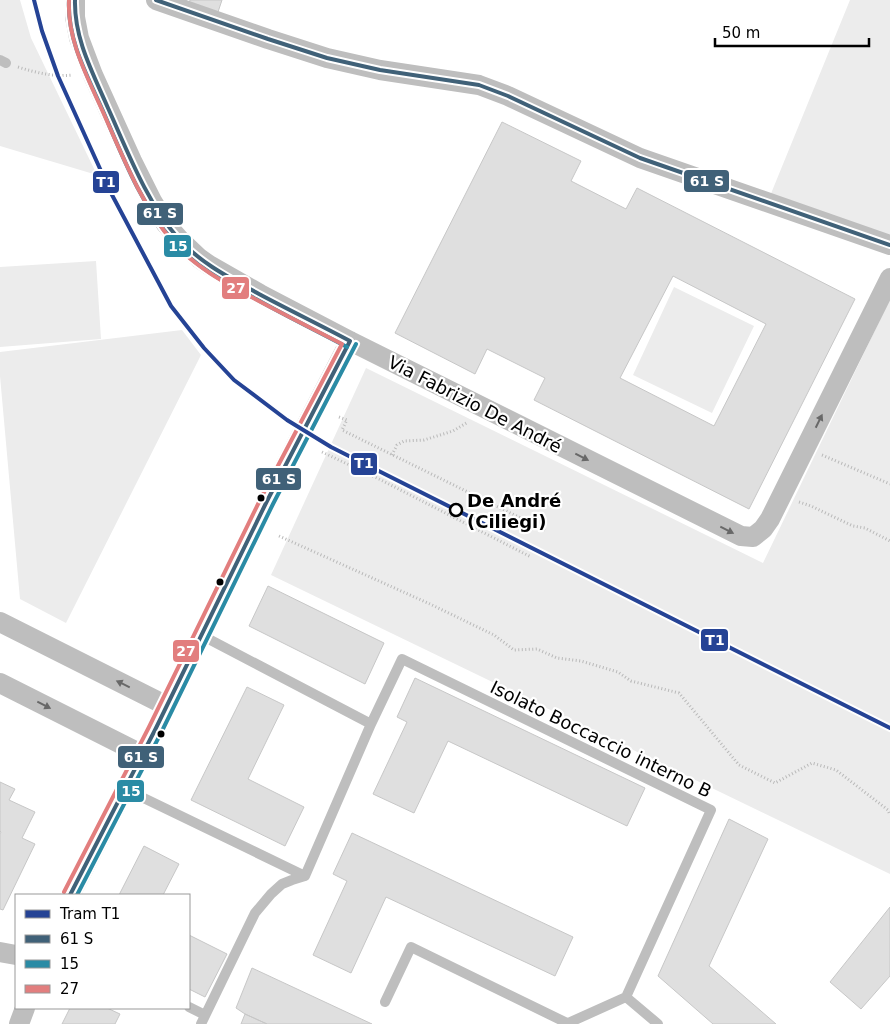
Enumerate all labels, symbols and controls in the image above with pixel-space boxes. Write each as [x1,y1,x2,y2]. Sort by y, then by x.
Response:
scale bar [715,15,869,47]
text: 50 m [722,24,760,42]
line badge: 61 S [683,169,730,193]
line badge: T1 [92,170,120,194]
text: 61 S [690,173,724,189]
text: T1 [96,174,116,190]
line badge: 61 S [136,202,184,226]
text: 61 S [143,205,177,221]
line badge: 15 [163,234,192,258]
text: 15 [168,238,188,254]
line badge: 27 [221,276,250,300]
text: 27 [226,280,246,296]
street label: Via Fabrizio De André [385,351,565,457]
one-way arrow [815,414,823,428]
line badge: T1 [350,452,378,476]
one-way arrow [574,453,589,461]
text: T1 [354,455,374,471]
line badge: 61 S [255,467,302,491]
text: 61 S [262,471,296,487]
place label: De André (Ciliegi) [467,490,561,532]
unlabelled marker [256,493,266,503]
marker: De André (Ciliegi) [449,503,463,517]
one-way arrow [720,526,734,534]
unlabelled marker [215,577,225,587]
line badge: T1 [700,628,729,652]
text: T1 [705,632,725,648]
line badge: 27 [172,639,200,663]
text: 27 [176,643,196,659]
street label: Isolato Boccaccio interno B [487,676,715,802]
one-way arrow [116,680,130,688]
one-way arrow [36,701,51,709]
unlabelled marker [156,729,166,739]
line badge: 61 S [117,745,165,769]
text: 61 S [124,749,158,765]
line badge: 15 [116,779,145,803]
text: 15 [121,783,141,799]
legend [15,894,190,1009]
text: Tram T1 [59,905,120,923]
text: 61 S [60,930,93,948]
text: 15 [60,955,79,973]
text: 27 [60,980,79,998]

